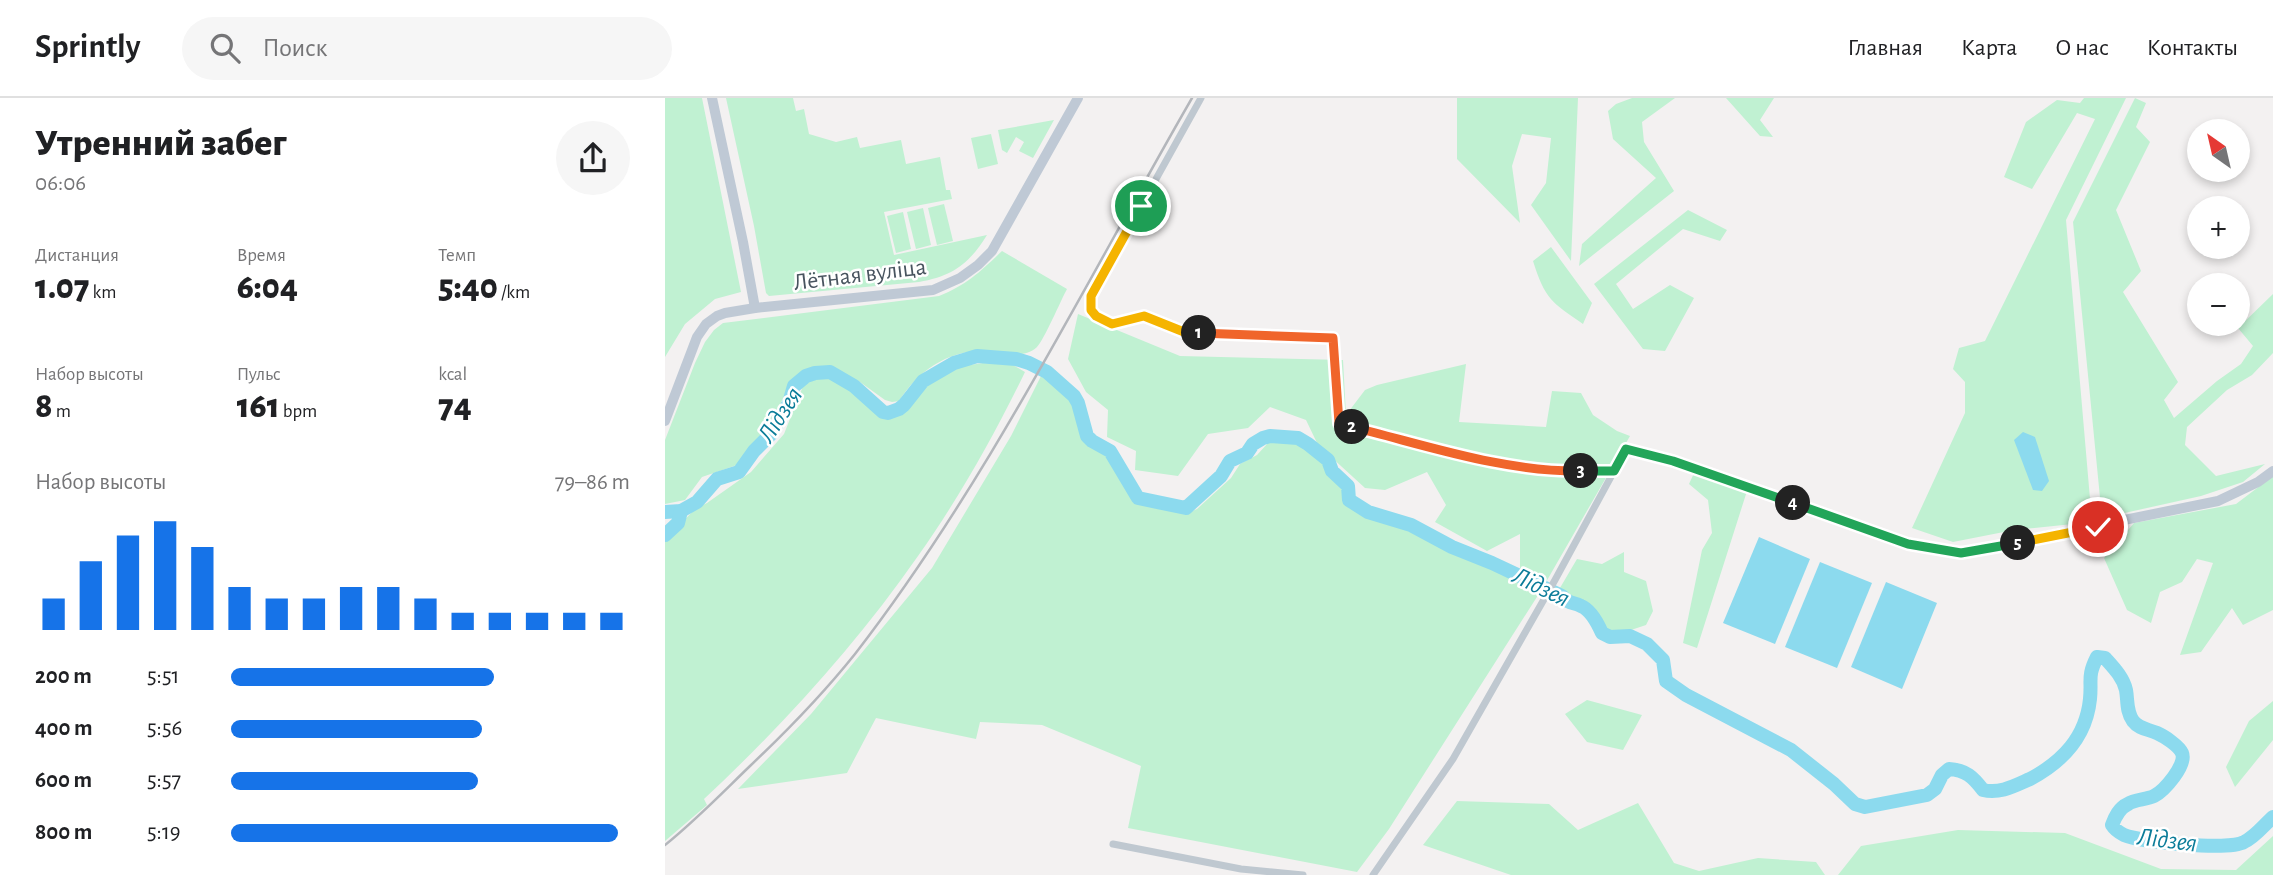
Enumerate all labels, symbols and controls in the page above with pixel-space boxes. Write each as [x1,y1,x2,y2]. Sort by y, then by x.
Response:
search box [182,17,672,80]
icon: search [206,29,244,67]
text: Sprintly [35,31,140,64]
text: Поиск [262,35,327,61]
text: Главная [1848,36,1923,60]
text: Карта [1961,36,2017,60]
text: О нас [2055,36,2109,60]
text: Контакты [2147,36,2238,60]
north arrow [2187,119,2251,182]
map controls [2187,119,2250,336]
button: share [556,121,630,195]
text: Утренний забег [35,125,287,163]
text: 06:06 [35,172,86,195]
pin [1111,176,1171,236]
icon: arrive [1122,187,1160,225]
button: + [2187,196,2250,259]
text: Дистанция [35,246,119,265]
text: Время [237,246,286,265]
text: Темп [438,246,476,265]
street label: Лётная вуліца [792,255,928,295]
text: 1.07 [35,270,89,305]
text: 6:04 [237,270,298,305]
text: 5:40 [438,270,498,305]
button: − [2187,273,2250,336]
text: km [89,283,116,302]
text: /km [498,283,530,302]
pin: 1 [1181,316,1217,350]
text: 1 [1195,323,1202,342]
text: Набор высоты [35,365,144,384]
text: Пульс [237,365,281,384]
text: kcal [438,365,467,384]
water label: Лідзея [752,383,807,448]
text: 8 [35,389,53,424]
text: 161 [237,389,280,424]
text: 74 [438,389,472,424]
text: m [53,402,71,421]
text: bpm [280,402,317,421]
pin: 2 [1335,410,1369,444]
text: 2 [1347,417,1356,436]
pin: 3 [1563,454,1599,488]
text: 3 [1576,461,1585,480]
text: Набор высоты [35,471,167,494]
text: 79–86 m [555,471,630,494]
pin: 4 [1775,486,1811,520]
text: 4 [1788,493,1797,512]
pin [2068,497,2128,557]
icon: check [2079,508,2117,546]
pin: 5 [2001,526,2035,560]
text: 5 [2013,533,2022,552]
water label: Лідзея [1507,562,1574,612]
text: 200 m [35,665,92,688]
text: 5:51 [147,665,179,688]
text: 400 m [35,717,93,740]
text: 5:56 [147,717,182,740]
text: 600 m [35,769,92,792]
text: 5:57 [147,769,181,792]
text: 800 m [35,821,92,844]
text: 5:19 [147,821,181,844]
water label: Лідзея [2135,823,2198,857]

